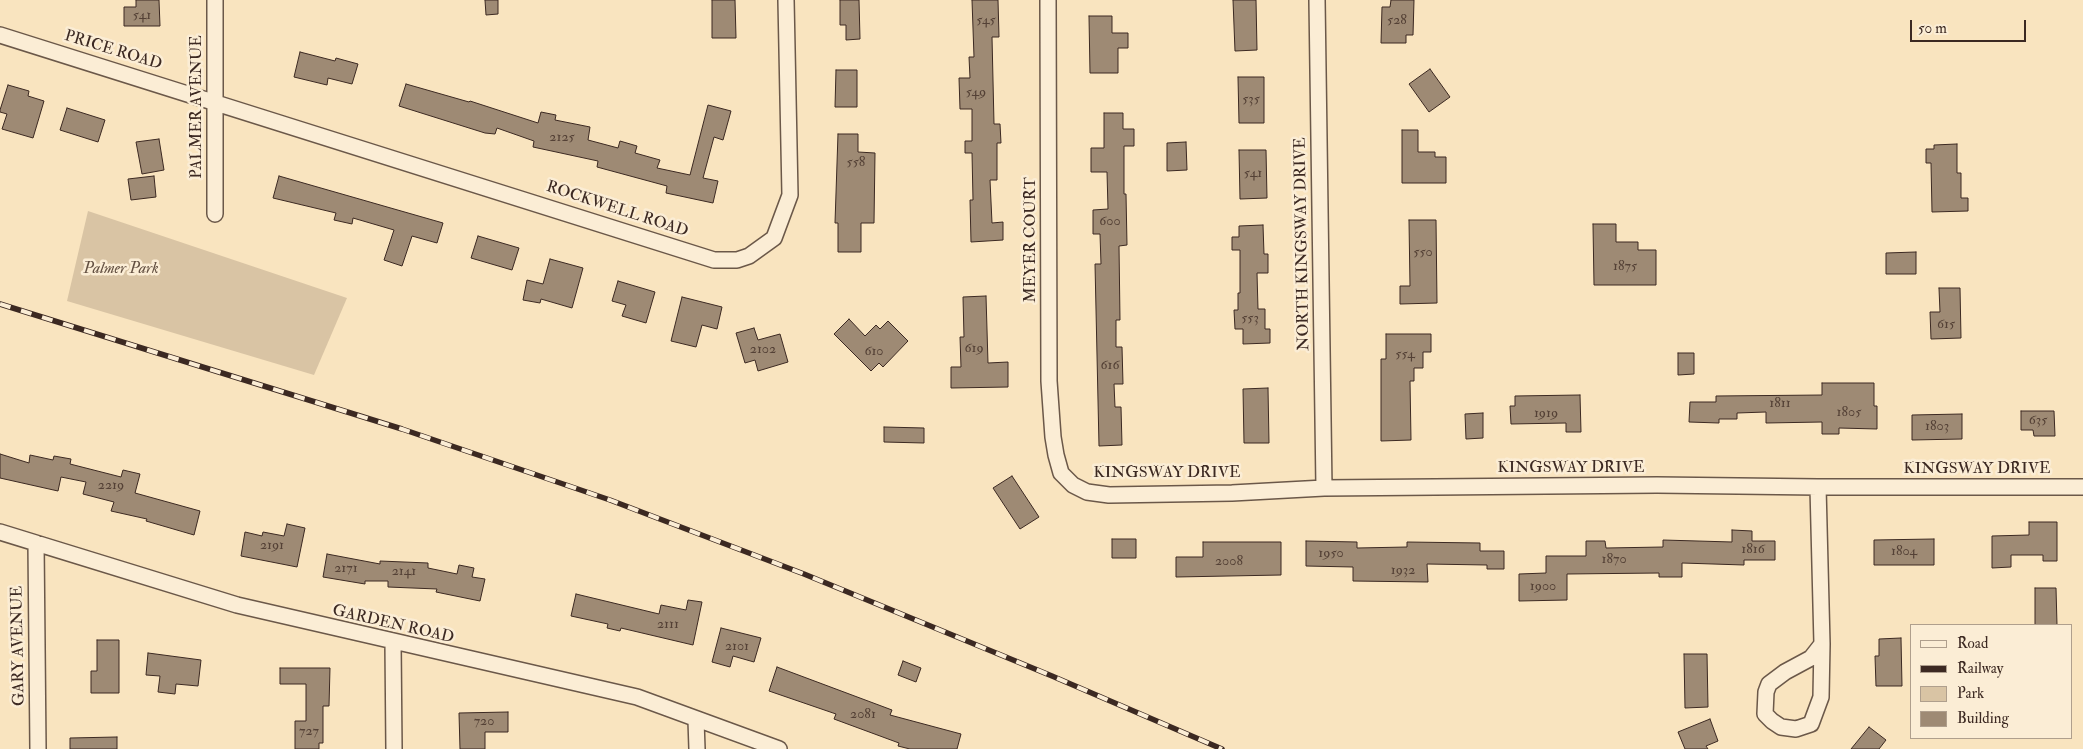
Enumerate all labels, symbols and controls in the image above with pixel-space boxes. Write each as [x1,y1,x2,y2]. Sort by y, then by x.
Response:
house number: 541 [133,8,151,24]
scale bar [1913,10,2029,42]
house number: 545 [976,13,996,29]
house number: 528 [1387,13,1407,29]
text: 50 m [1918,19,1947,38]
street label: PRICE ROAD [62,27,164,75]
street label: PALMER AVENUE [188,35,208,179]
house number: 549 [966,85,986,101]
house number: 535 [1242,92,1260,108]
house number: 2125 [549,130,575,146]
street label: NORTH KINGSWAY DRIVE [1292,137,1314,351]
house number: 558 [847,155,865,171]
house number: 541 [1244,166,1262,182]
street label: MEYER COURT [1022,177,1042,303]
street label: ROCKWELL ROAD [544,178,690,242]
house number: 600 [1099,214,1121,230]
house number: 550 [1413,245,1433,261]
house number: 1875 [1613,259,1637,275]
park label: Palmer Park [83,260,159,280]
house number: 553 [1241,311,1259,327]
house number: 615 [1937,317,1955,333]
house number: 619 [964,341,984,357]
house number: 2102 [750,342,776,358]
house number: 610 [864,344,884,360]
house number: 554 [1395,347,1415,363]
house number: 616 [1101,358,1119,374]
house number: 1811 [1769,396,1791,412]
house number: 1805 [1837,405,1861,421]
house number: 1919 [1534,406,1558,422]
house number: 635 [2029,413,2047,429]
house number: 1803 [1925,419,1949,435]
street label: KINGSWAY DRIVE [1497,459,1645,479]
street label: KINGSWAY DRIVE [1903,460,2051,480]
street label: KINGSWAY DRIVE [1093,464,1241,484]
house number: 2219 [98,478,124,494]
house number: 2191 [260,538,284,554]
house number: 1816 [1741,542,1765,558]
house number: 1804 [1891,544,1917,560]
house number: 1950 [1318,546,1344,562]
house number: 1870 [1601,552,1627,568]
house number: 2008 [1215,554,1243,570]
house number: 2171 [334,561,358,577]
house number: 1932 [1391,563,1415,579]
house number: 2141 [392,564,416,580]
house number: 1900 [1530,579,1556,595]
street label: GARY AVENUE [8,586,30,706]
street label: GARDEN ROAD [330,602,456,648]
house number: 2111 [657,617,679,633]
legend [1910,624,2073,739]
text: Road [1957,634,1988,653]
house number: 2101 [725,639,749,655]
text: Railway [1957,659,2003,678]
text: Park [1957,684,1984,703]
house number: 2081 [850,707,876,723]
text: Building [1957,709,2009,728]
house number: 720 [474,714,494,730]
house number: 727 [299,724,319,740]

